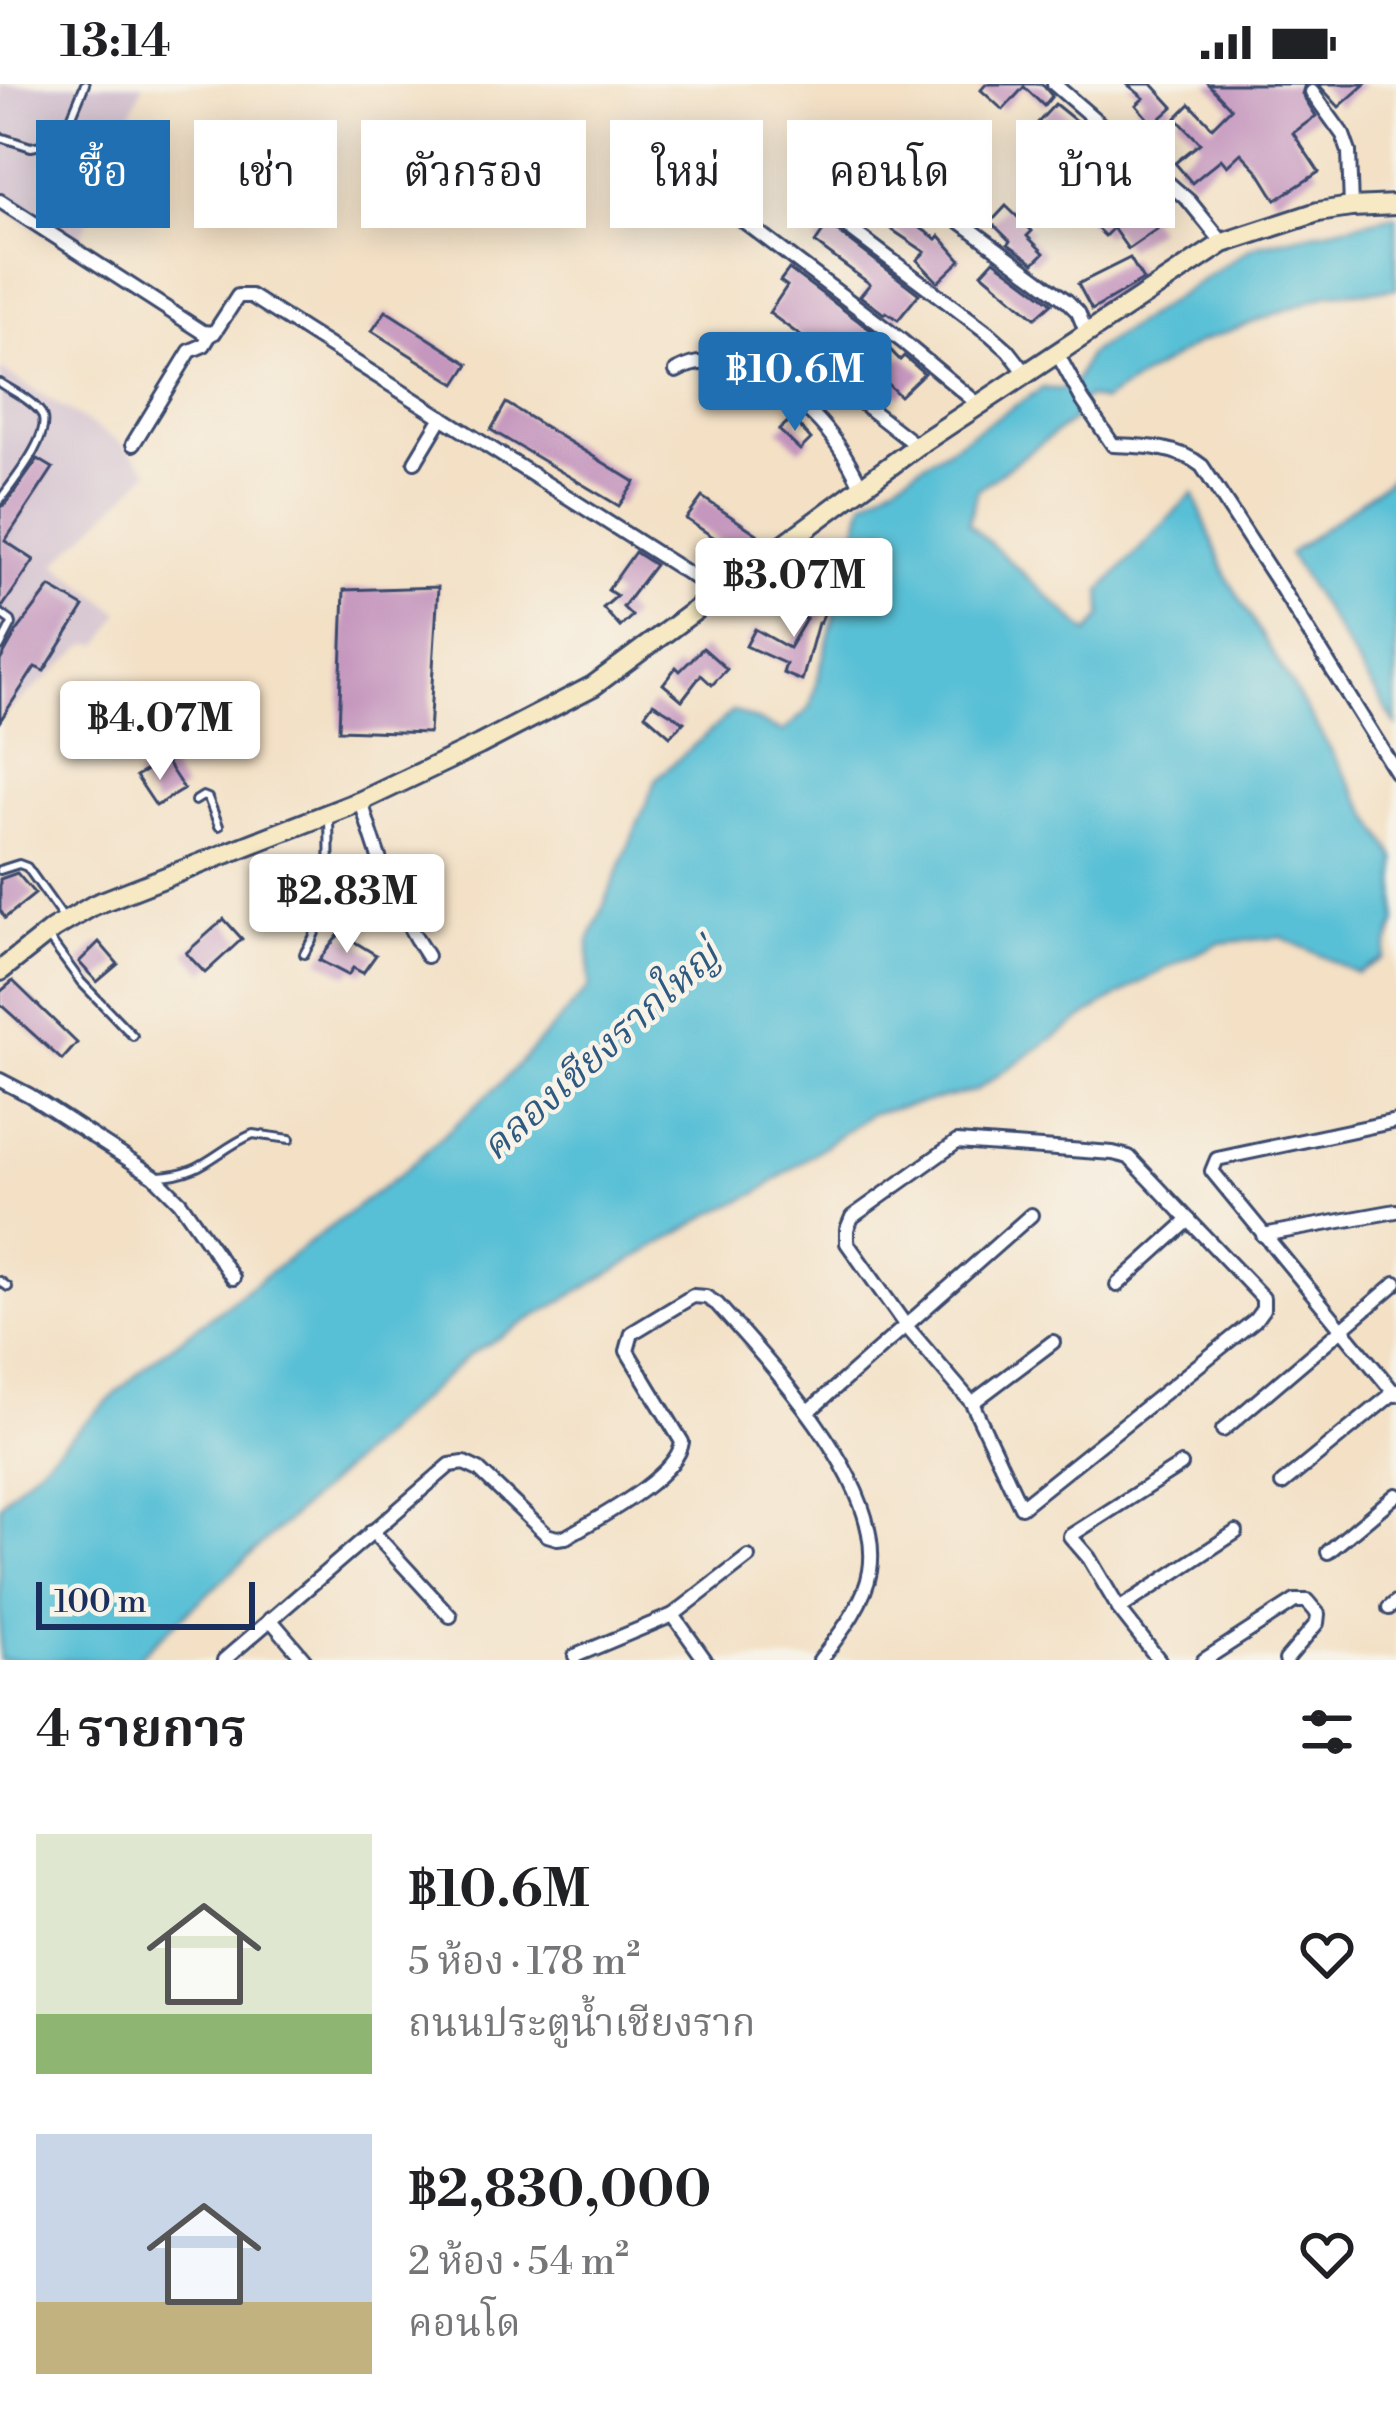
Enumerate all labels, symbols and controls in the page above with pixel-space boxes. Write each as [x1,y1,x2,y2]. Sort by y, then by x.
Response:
text: 13:14 [60,14,171,71]
chip: ซื้อ [36,120,170,228]
chip: เช่า [194,120,337,228]
chip: ตัวกรอง [361,120,586,228]
chip: ใหม่ [610,120,763,228]
chip: คอนโด [787,120,992,228]
chip: บ้าน [1016,120,1175,228]
pin: ฿10.6M [697,332,893,434]
text: ฿10.6M [725,346,865,395]
pin: ฿3.07M [696,538,892,640]
text: ฿3.07M [722,552,866,601]
pin: ฿4.07M [62,681,258,783]
text: ฿4.07M [87,695,233,744]
pin: ฿2.83M [249,854,445,956]
text: ฿2.83M [276,868,418,917]
water label: คลองเชียงรากใหญ่ [469,926,734,1172]
scale bar [36,1576,255,1629]
text: 100 m [54,1582,147,1623]
text: 4 รายการ [36,1699,247,1763]
icon: filters [1294,1699,1360,1765]
text: ฿10.6M [408,1859,590,1923]
icon: home [132,1882,276,2026]
icon: heart [1294,1921,1360,1987]
text: 5 ห้อง · 178 m² [408,1938,640,1987]
text: ถนนประตูน้ำเชียงราก [408,2000,756,2049]
text: ฿2,830,000 [408,2159,711,2223]
icon: home [132,2182,276,2326]
icon: heart [1294,2221,1360,2287]
text: 2 ห้อง · 54 m² [408,2238,629,2287]
text: คอนโด [408,2300,521,2349]

